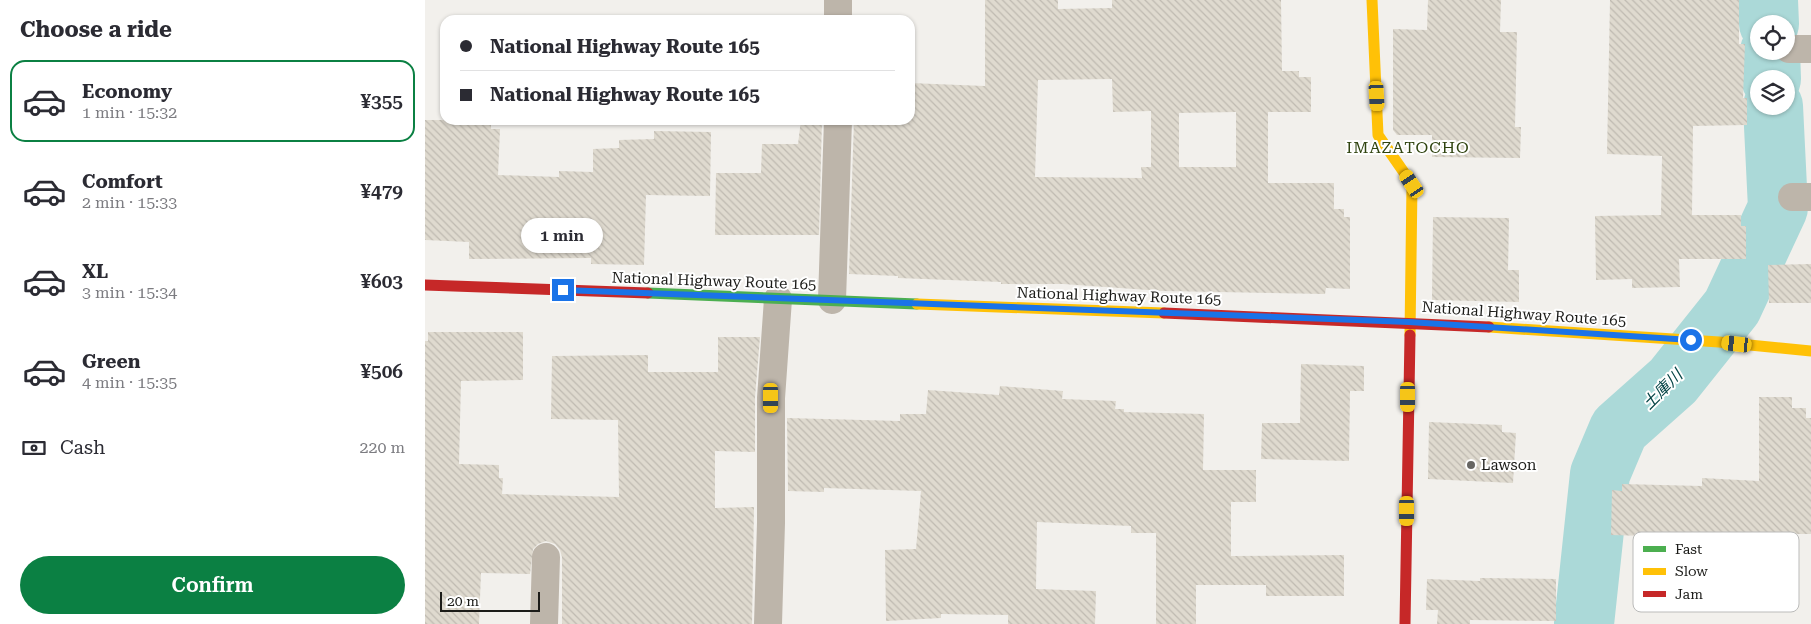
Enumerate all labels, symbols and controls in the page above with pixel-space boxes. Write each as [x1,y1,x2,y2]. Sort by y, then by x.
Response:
map controls [1750,15,1795,115]
button: locate [1750,15,1795,60]
text: Choose a ride [20,17,172,42]
text: National Highway Route 165 [490,35,760,58]
button: layers [1750,70,1795,115]
icon: car [22,79,67,124]
text: Economy [82,80,172,103]
car [1368,81,1385,111]
text: National Highway Route 165 [490,83,760,106]
text: ¥355 [360,90,403,113]
text: 1 min · 15:32 [82,103,177,122]
district label: IMAZATOCHO [1346,138,1470,157]
car [1397,167,1426,201]
icon: car [22,169,67,214]
text: Comfort [82,170,163,193]
text: ¥479 [360,180,403,203]
text: 2 min · 15:33 [82,193,177,212]
callout: 1 min [522,218,604,252]
text: 1 min [540,226,584,245]
icon: car [22,259,67,304]
text: XL [82,260,108,283]
street label: National Highway Route 165 [611,268,817,294]
text: ¥603 [360,270,403,293]
route end [552,279,574,301]
text: 3 min · 15:34 [82,283,177,302]
street label: National Highway Route 165 [1016,283,1222,309]
street label: National Highway Route 165 [1421,298,1627,330]
route start [1680,329,1702,351]
car [1721,335,1752,353]
icon: car [22,349,67,394]
text: Green [82,350,140,373]
text: ¥506 [360,360,403,383]
water label: 土庫川 [1639,364,1687,413]
text: 4 min · 15:35 [82,373,177,392]
car [1400,382,1415,412]
car [763,383,778,413]
icon: cash [20,434,48,462]
text: Cash [60,436,105,459]
text: 220 m [359,438,405,457]
place label: Lawson [1481,456,1537,474]
marker: Lawson [1465,459,1477,471]
car [1399,496,1414,526]
legend [1633,532,1799,612]
text: Fast [1675,541,1702,557]
button: Confirm [20,556,405,614]
text: Slow [1675,563,1708,579]
text: Jam [1675,586,1703,602]
scale bar [440,589,540,612]
text: 20 m [447,593,479,609]

